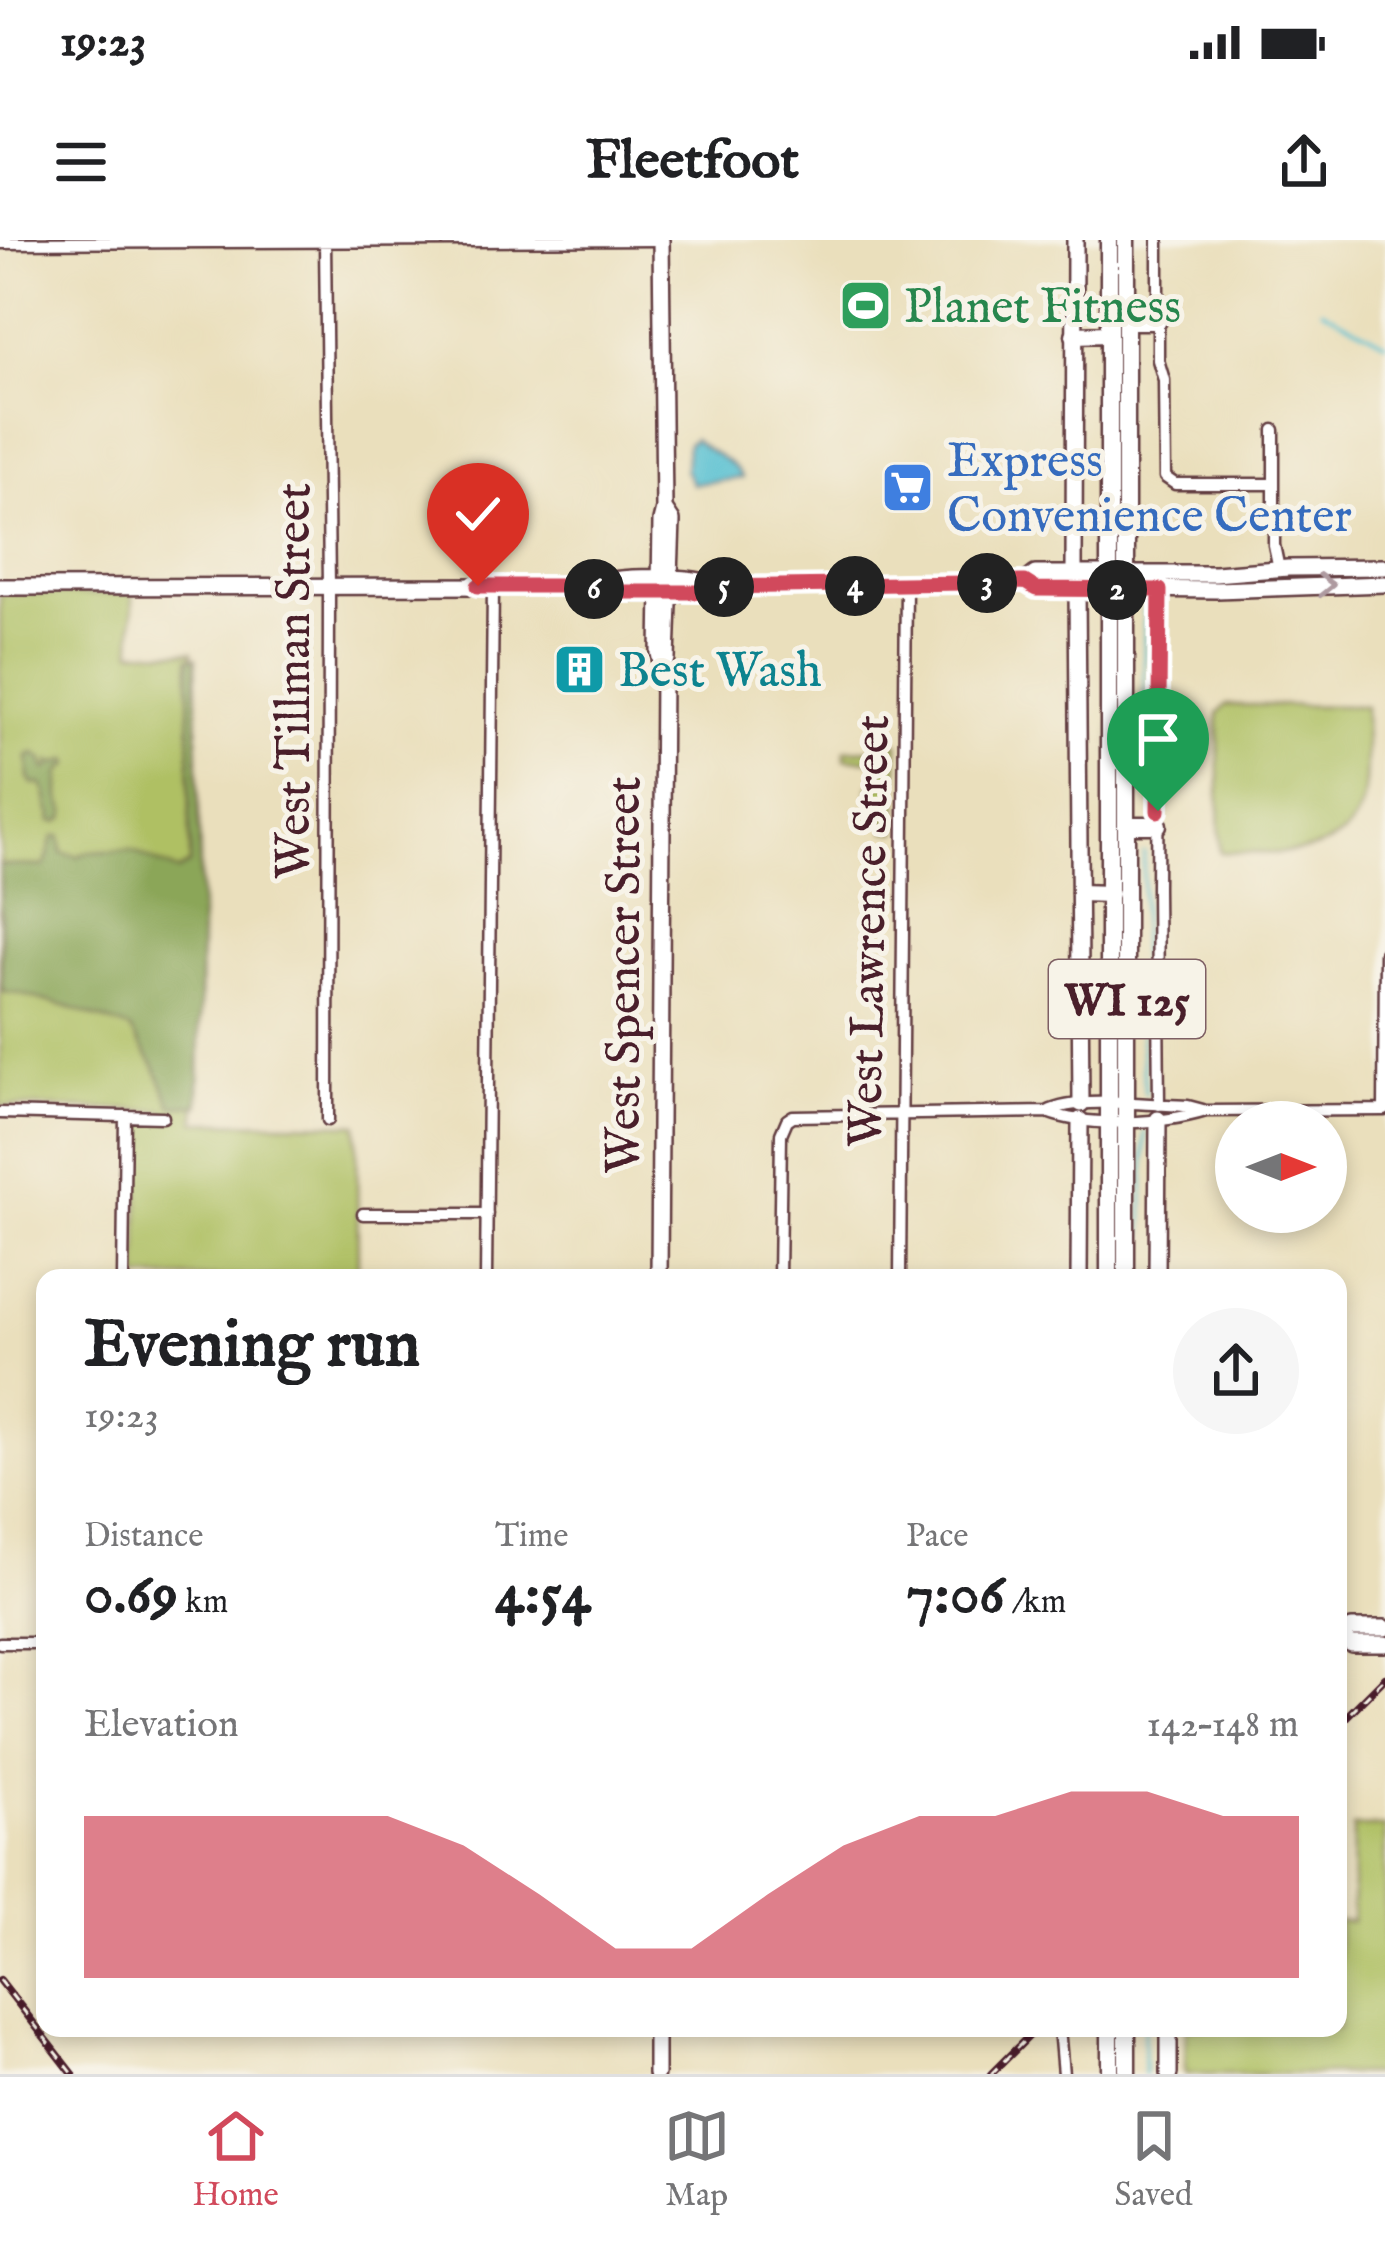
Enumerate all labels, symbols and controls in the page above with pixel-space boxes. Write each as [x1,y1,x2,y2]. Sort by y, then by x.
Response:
text: 19:23 [60,14,146,71]
text: Fleetfoot [586,128,799,197]
icon: menu [48,129,114,195]
icon: share [1271,129,1337,195]
sports icon: Planet Fitness [837,277,893,333]
place label: Planet Fitness [904,279,1181,339]
place label: Express Convenience Center [947,433,1352,548]
supermarket icon: Express Convenience Center [880,459,936,515]
pin [427,463,529,586]
icon: check [445,481,511,547]
street label: West Tillman Street [266,483,326,879]
pin: 3 [957,553,1017,613]
pin: 4 [825,556,885,616]
pin: 5 [694,557,754,617]
pin: 6 [564,559,624,619]
pin: 2 [1087,560,1147,620]
text: 3 [981,562,993,604]
text: 4 [847,565,863,607]
text: 5 [718,566,730,608]
text: 6 [587,568,601,610]
text: 2 [1109,569,1125,611]
one-way arrow [1318,572,1336,598]
building icon: Best Wash [551,641,607,697]
place label: Best Wash [618,643,822,703]
pin [1107,688,1209,811]
icon: arrive [1125,706,1191,772]
street label: West Lawrence Street [837,714,905,1148]
street label: West Spencer Street [596,776,656,1174]
road number: WI 125 [1049,960,1205,1038]
north arrow [1215,1101,1347,1233]
map controls [1215,1101,1347,1233]
text: Evening run [84,1305,420,1389]
button: share [1173,1308,1299,1434]
text: 19:23 [84,1392,159,1441]
text: Distance [84,1516,203,1558]
text: Time [495,1516,568,1558]
text: Pace [906,1516,968,1558]
text: 0.69 [84,1558,178,1634]
text: 4:54 [495,1558,591,1634]
text: 7:06 [906,1558,1005,1634]
text: km [178,1582,228,1624]
text: /km [1005,1582,1066,1624]
text: Elevation [84,1701,239,1750]
text: 142–148 m [1146,1701,1299,1750]
tab: Home [192,2103,279,2217]
tab: Map [664,2103,730,2217]
tab: Saved [1114,2103,1193,2217]

